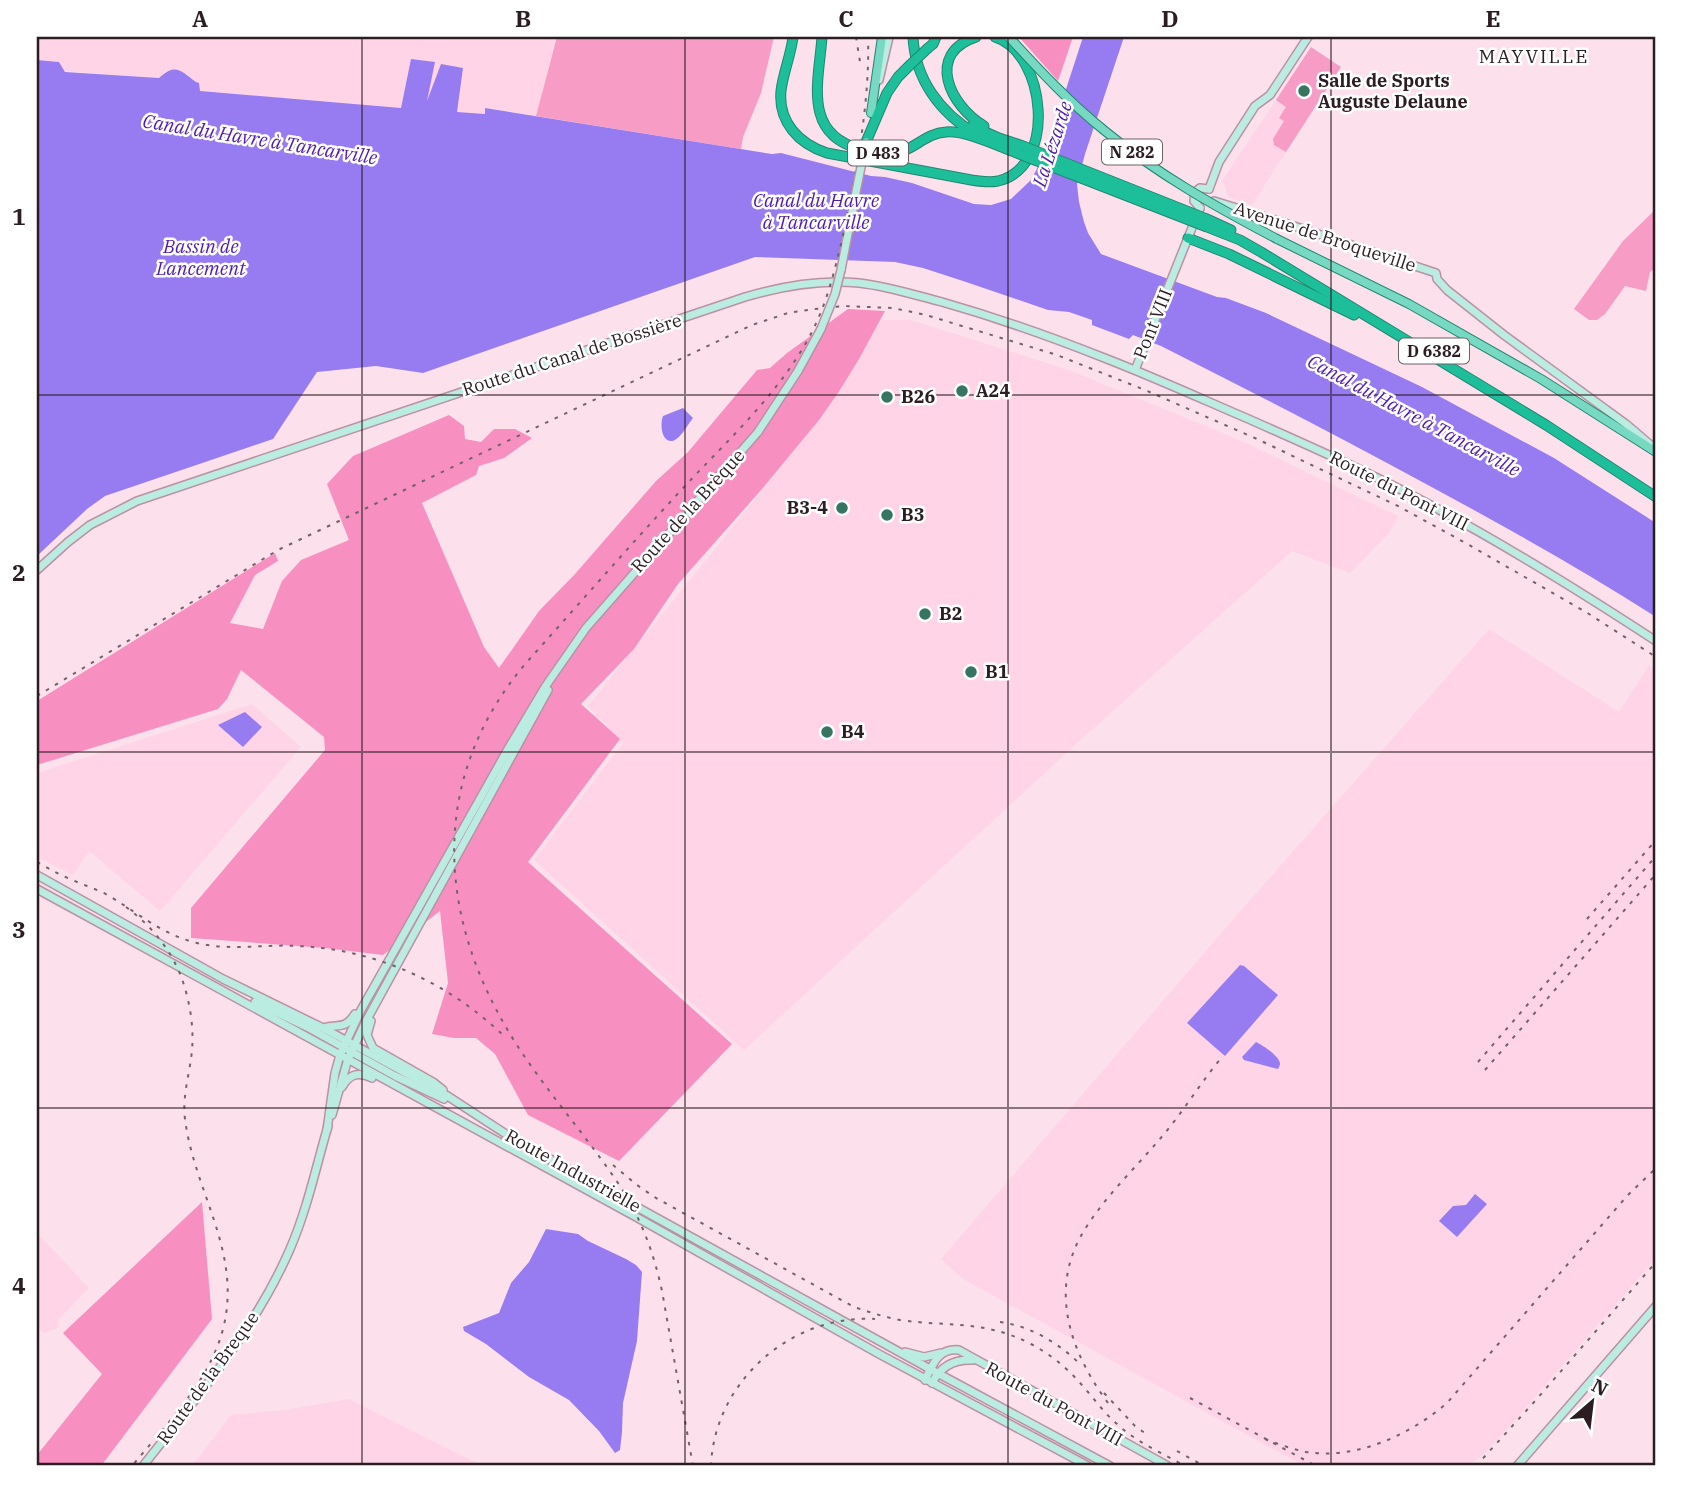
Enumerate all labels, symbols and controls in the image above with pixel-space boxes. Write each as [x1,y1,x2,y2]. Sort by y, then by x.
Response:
text: A [192,3,208,33]
text: B [515,3,531,33]
text: C [838,3,854,33]
text: D [1161,3,1179,33]
text: E [1485,3,1501,33]
district label: MAYVILLE [1479,44,1589,68]
place label: Salle de Sports Auguste Delaune [1318,69,1468,113]
marker: Salle de Sports Auguste Delaune [1296,83,1312,99]
water label: La Lézarde [1027,98,1077,191]
water label: Canal du Havre à Tancarville [141,109,380,169]
road number: D 483 [848,140,908,166]
road number: N 282 [1102,140,1162,164]
water label: Canal du Havre à Tancarville [753,188,880,234]
street label: Avenue de Broqueville [1231,196,1419,277]
text: 1 [12,201,26,231]
water label: Bassin de Lancement [155,234,247,280]
street label: Pont VIII [1128,285,1177,362]
street label: Route du Canal de Bossière [459,308,684,401]
road number: D 6382 [1399,338,1469,364]
water label: Canal du Havre à Tancarville [1304,349,1525,482]
place label: A24 [976,379,1010,402]
marker: A24 [954,383,970,399]
place label: B26 [901,385,935,408]
marker: B26 [879,389,895,405]
street label: Route de la Brèque [626,444,749,577]
street label: Route du Pont VIII [1326,446,1473,536]
place label: B3-4 [787,496,828,519]
marker: B3-4 [834,500,850,516]
place label: B3 [901,503,924,526]
marker: B3 [879,507,895,523]
text: 2 [12,557,26,587]
place label: B2 [939,602,962,625]
marker: B2 [917,606,933,622]
place label: B1 [985,660,1009,683]
marker: B1 [963,664,979,680]
place label: B4 [841,720,865,743]
marker: B4 [819,724,835,740]
text: 3 [12,914,26,944]
street label: Route Industrielle [501,1124,645,1217]
text: 4 [12,1270,26,1300]
street label: Route de la Breque [152,1307,264,1449]
street label: Route du Pont VIII [982,1356,1127,1451]
north arrow [1556,1366,1626,1436]
text: N [1588,1373,1612,1401]

